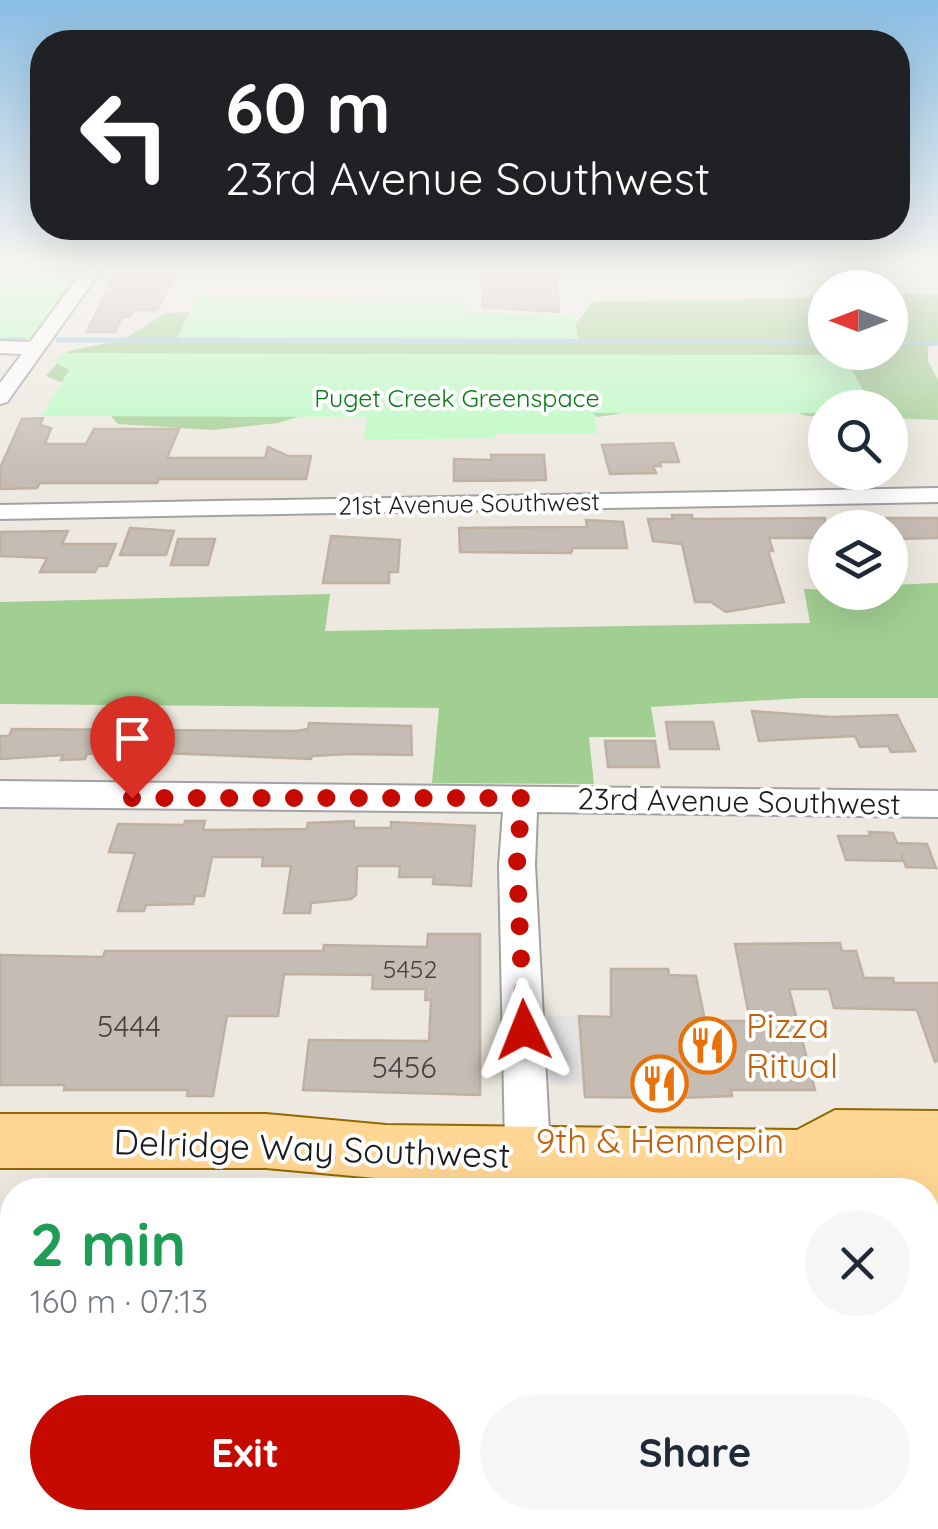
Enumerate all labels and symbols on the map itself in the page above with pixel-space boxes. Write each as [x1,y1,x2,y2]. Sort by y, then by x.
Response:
north arrow [808,270,908,370]
park label: Puget Creek Greenspace [314,382,600,413]
street label: 21st Avenue Southwest [338,485,600,521]
pin [90,696,175,799]
street label: 23rd Avenue Southwest [577,779,901,823]
house number: 5452 [383,953,437,984]
position arrow [472,978,576,1082]
place label: Pizza Ritual [746,1003,838,1087]
house number: 5444 [97,1007,161,1045]
restaurant icon: Pizza Ritual [677,1015,737,1075]
house number: 5456 [372,1048,436,1086]
restaurant icon: 9th & Hennepin [630,1054,690,1114]
place label: 9th & Hennepin [536,1118,784,1162]
street label: Delridge Way Southwest [113,1119,511,1177]

